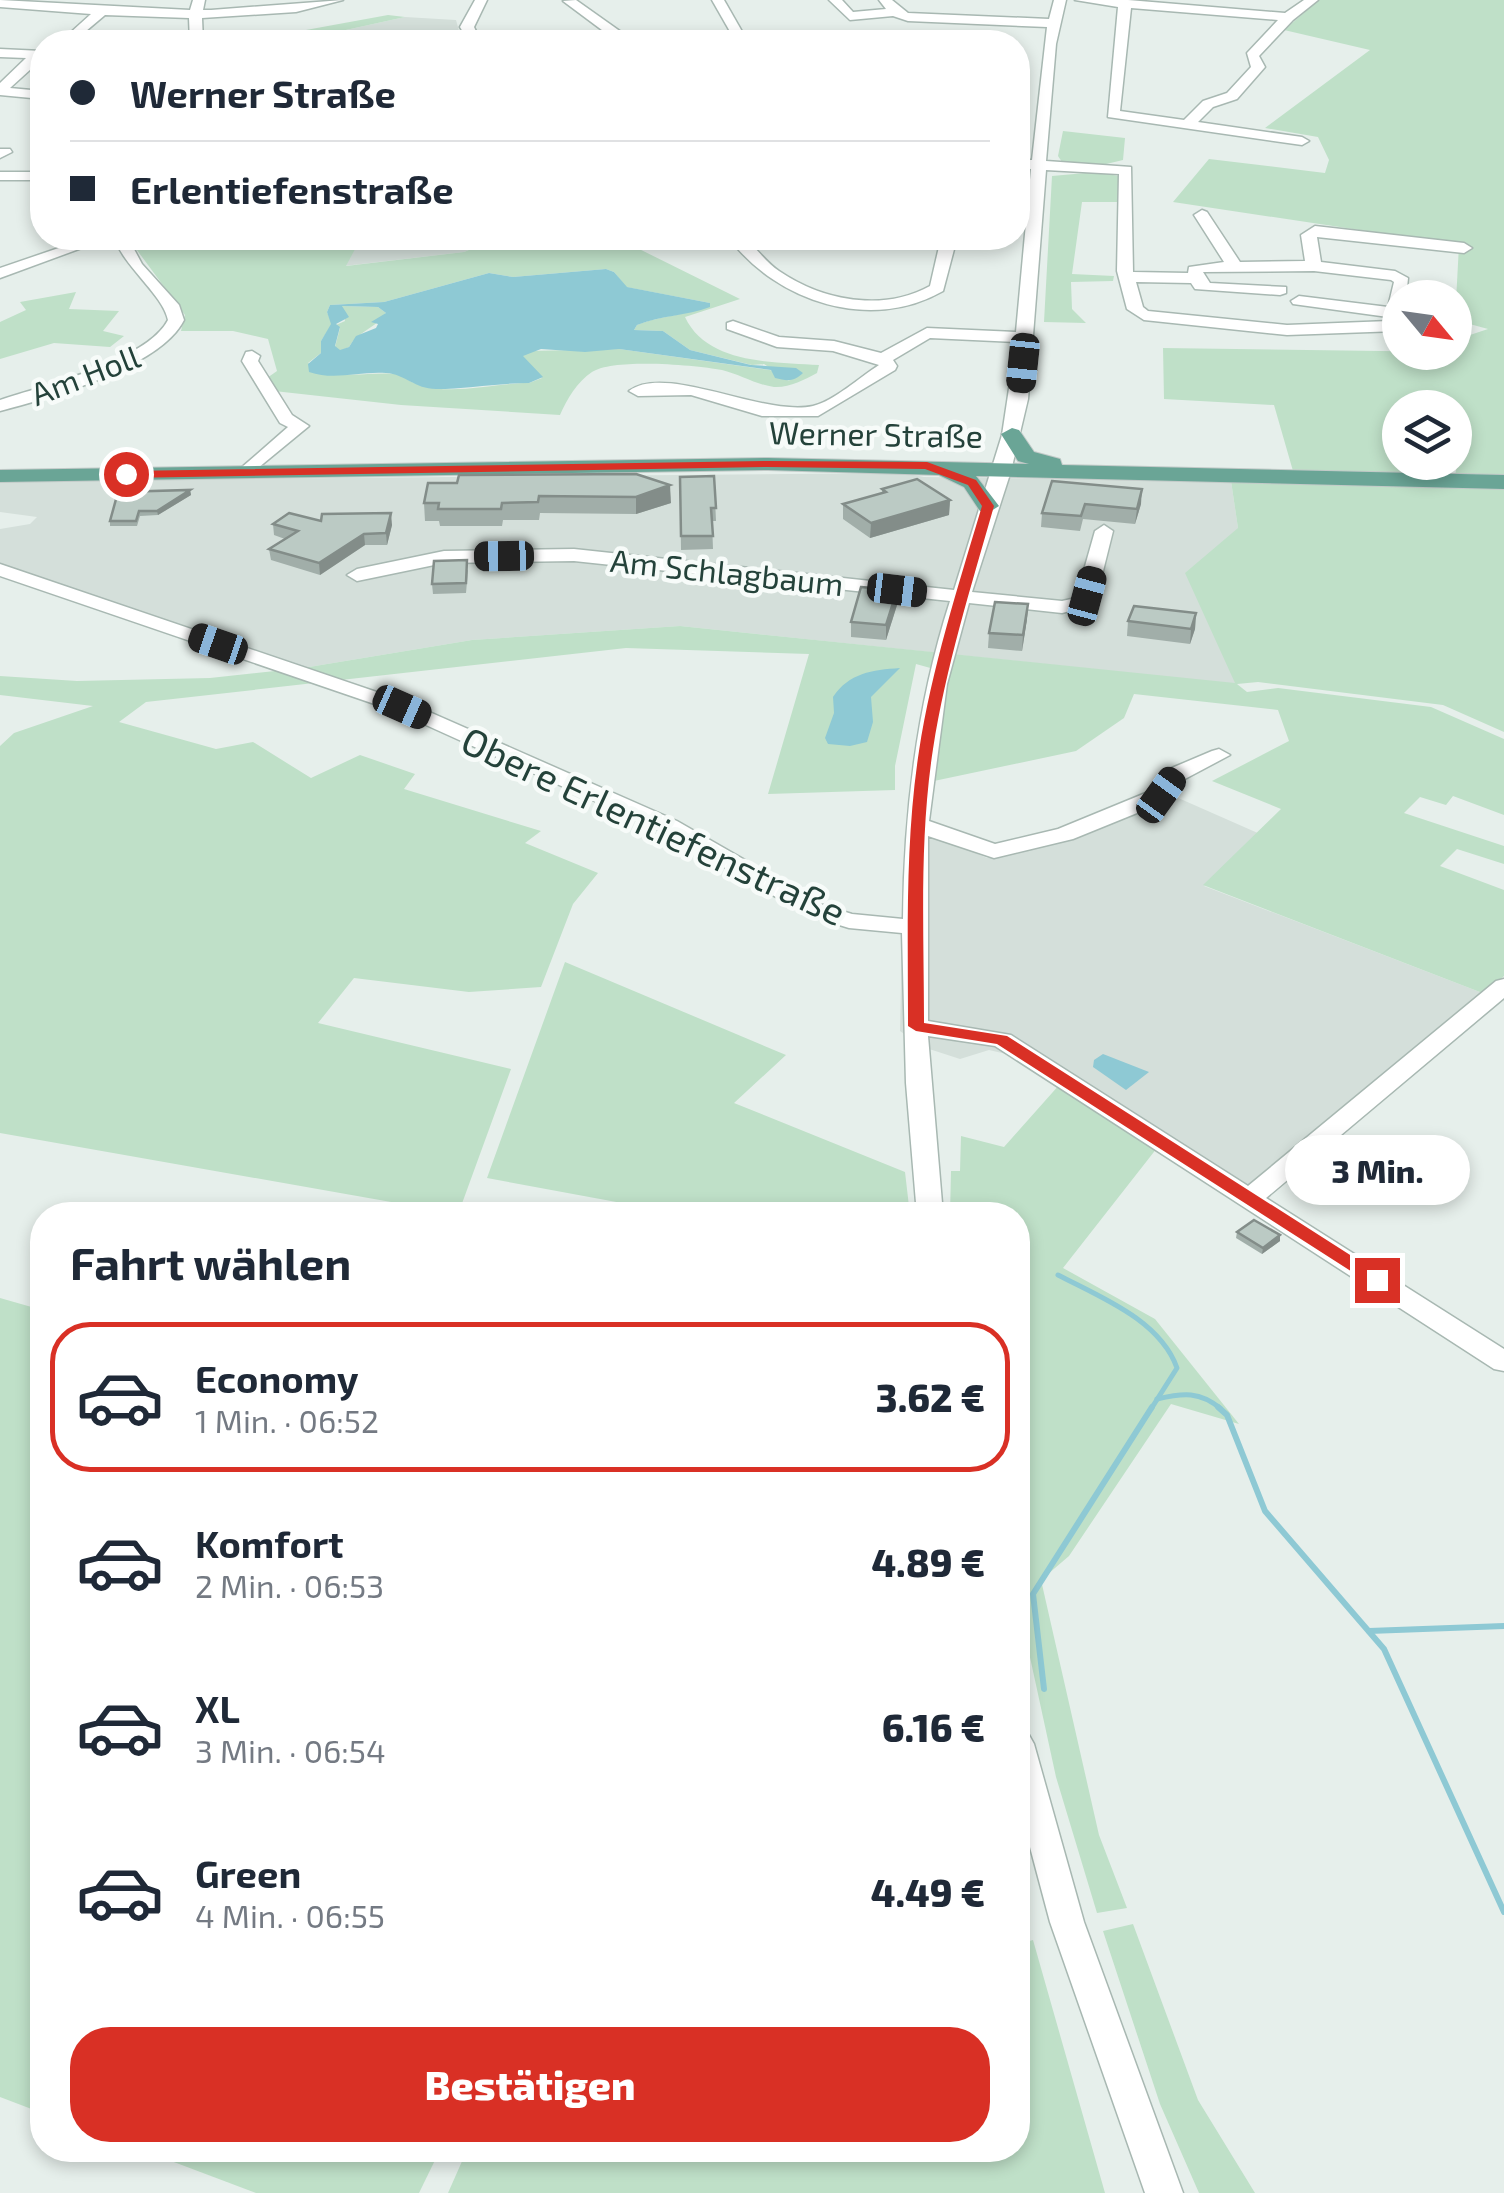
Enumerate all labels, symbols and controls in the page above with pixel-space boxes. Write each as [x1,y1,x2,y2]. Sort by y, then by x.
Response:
text: Werner Straße [130,70,396,116]
text: Erlentiefenstraße [130,166,454,212]
north arrow [1382,280,1472,370]
map controls [1382,280,1472,480]
car [1005,332,1041,394]
street label: Am Holl [25,336,145,412]
button: layers [1382,390,1472,480]
street label: Werner Straße [769,412,983,454]
route start [104,452,149,497]
car [474,540,534,572]
street label: Am Schlagbaum [609,540,845,602]
car [1065,563,1109,629]
car [865,571,929,609]
car [185,620,251,668]
car [368,681,436,733]
street label: Obere Erlentiefenstraße [455,716,853,934]
car [1131,762,1191,828]
callout: 3 Min. [1284,1135,1470,1205]
text: 3 Min. [1331,1151,1424,1189]
text: Fahrt wählen [70,1235,351,1289]
route end [1355,1258,1400,1303]
icon: car [75,1352,165,1442]
text: Economy [195,1355,359,1401]
text: 3.62 € [876,1374,985,1420]
text: 1 Min. · 06:52 [195,1401,379,1439]
icon: car [75,1517,165,1607]
text: Komfort [195,1520,344,1566]
text: 4.89 € [871,1539,985,1585]
text: 2 Min. · 06:53 [195,1566,384,1604]
icon: car [75,1682,165,1772]
text: XL [195,1685,240,1731]
text: 6.16 € [882,1704,985,1750]
text: 3 Min. · 06:54 [195,1731,386,1769]
icon: car [75,1847,165,1937]
text: Green [195,1850,301,1896]
text: 4.49 € [871,1869,985,1915]
text: 4 Min. · 06:55 [195,1896,385,1934]
button: Bestätigen [70,2027,990,2142]

